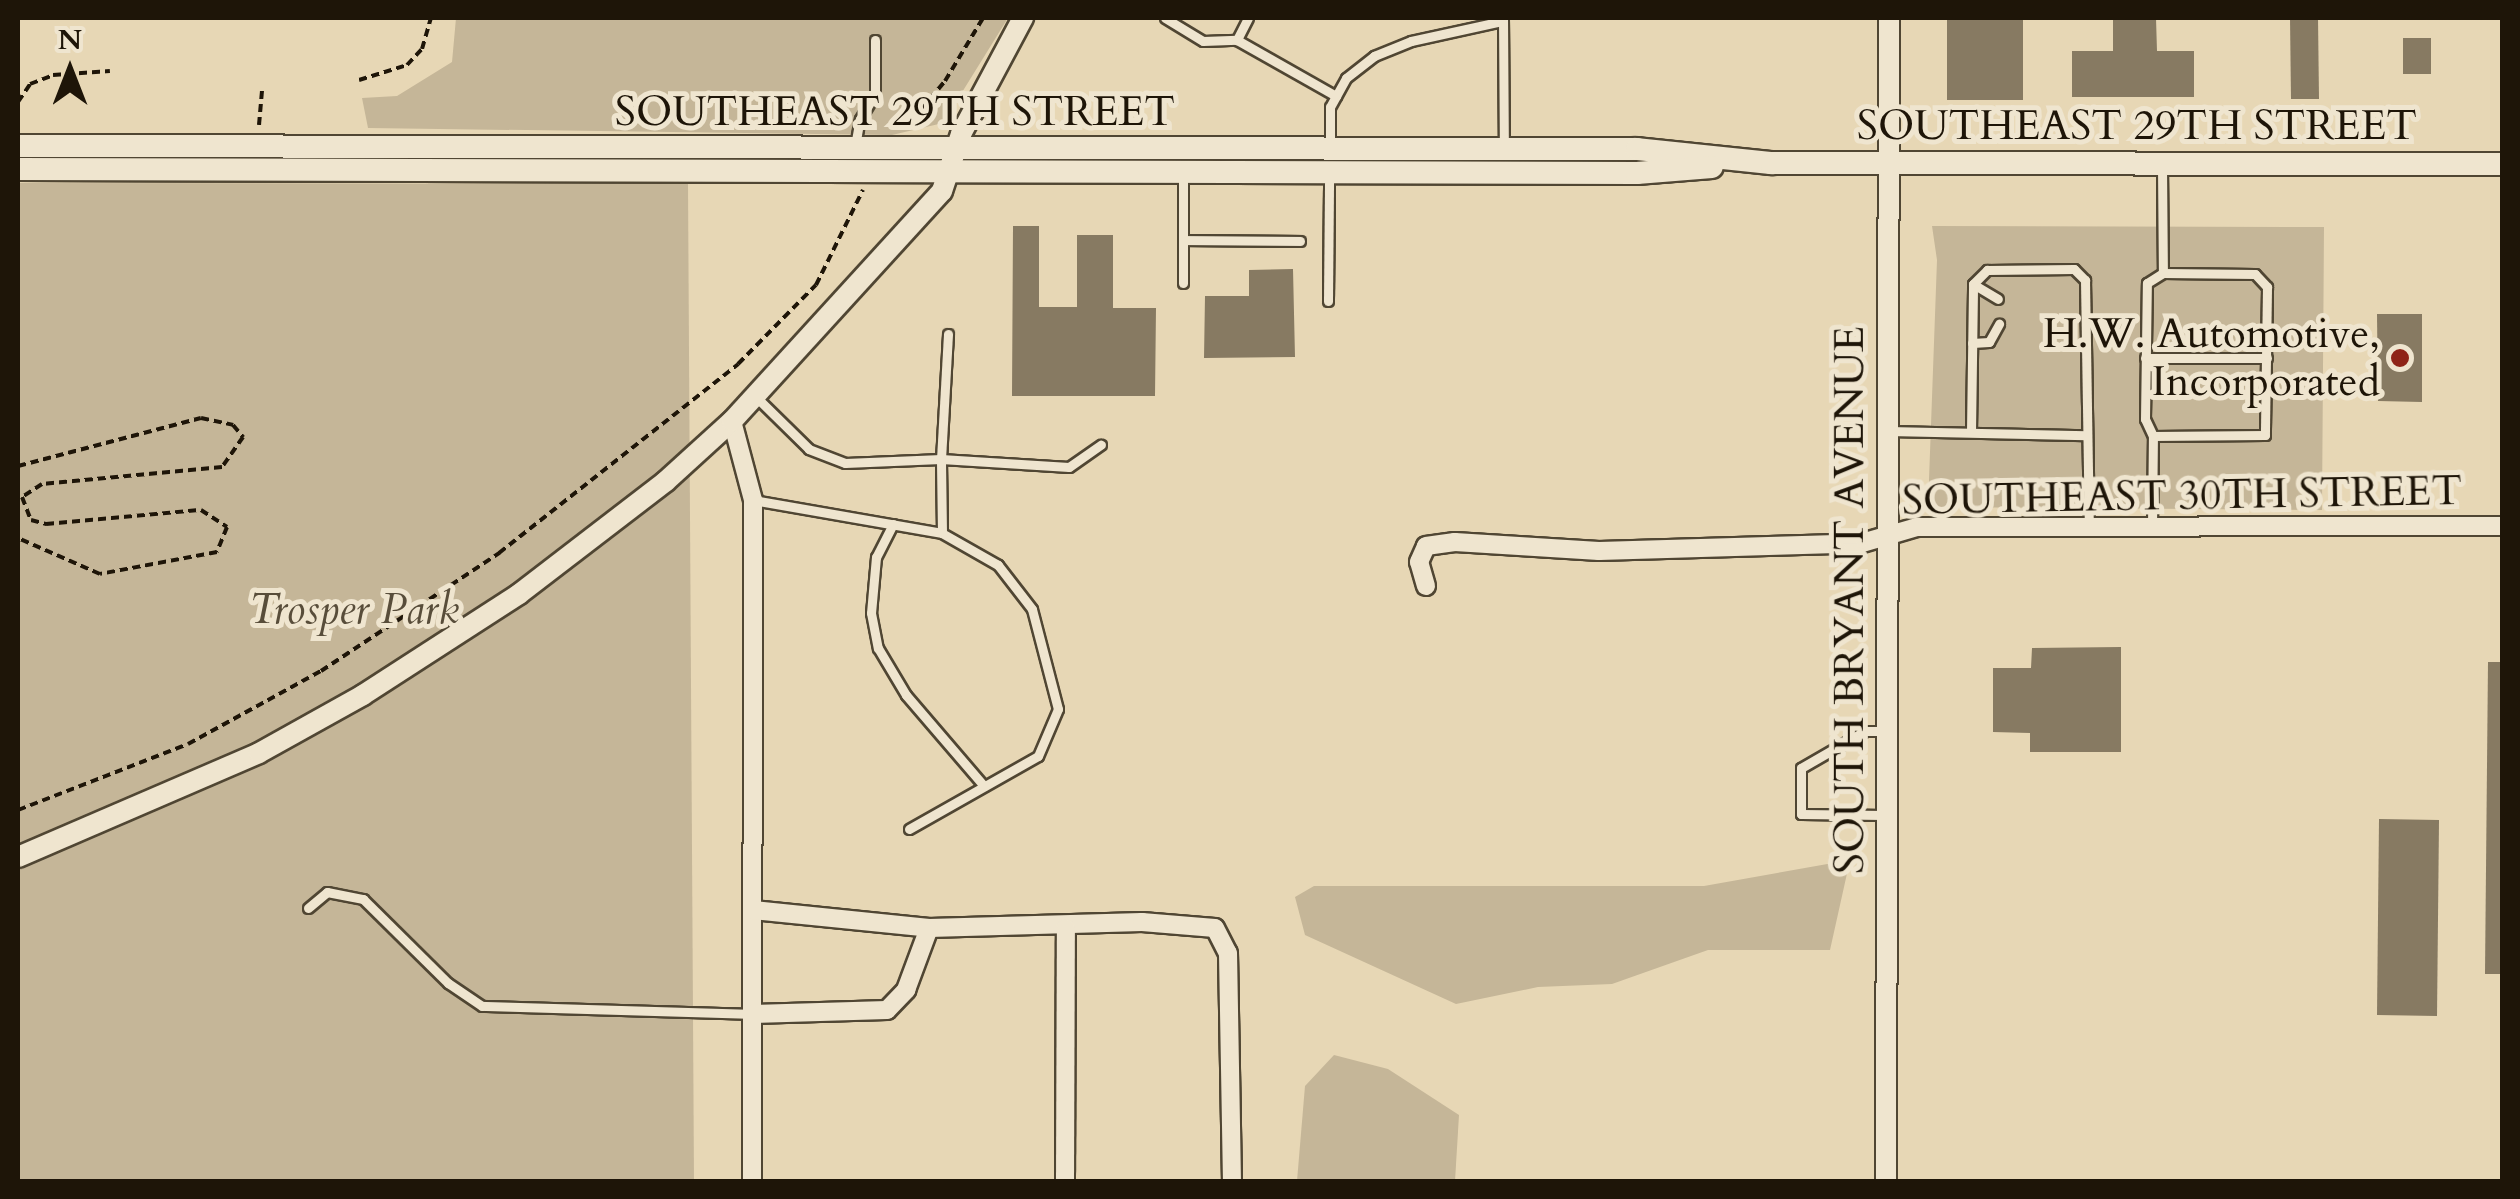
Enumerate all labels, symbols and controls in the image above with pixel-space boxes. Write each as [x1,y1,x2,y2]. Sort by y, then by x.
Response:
north arrow [20,20,120,120]
text: N [58,21,82,59]
street label: SOUTHEAST 29TH STREET [615,87,1175,137]
street label: SOUTHEAST 29TH STREET [1857,101,2417,151]
place label: H.W. Automotive, Incorporated [2043,309,2380,408]
street label: SOUTH BRYANT AVENUE [1825,326,1875,874]
marker: H.W. Automotive, Incorporated [2389,347,2411,369]
street label: SOUTHEAST 30TH STREET [1901,466,2463,526]
park label: Trosper Park [249,585,459,635]

